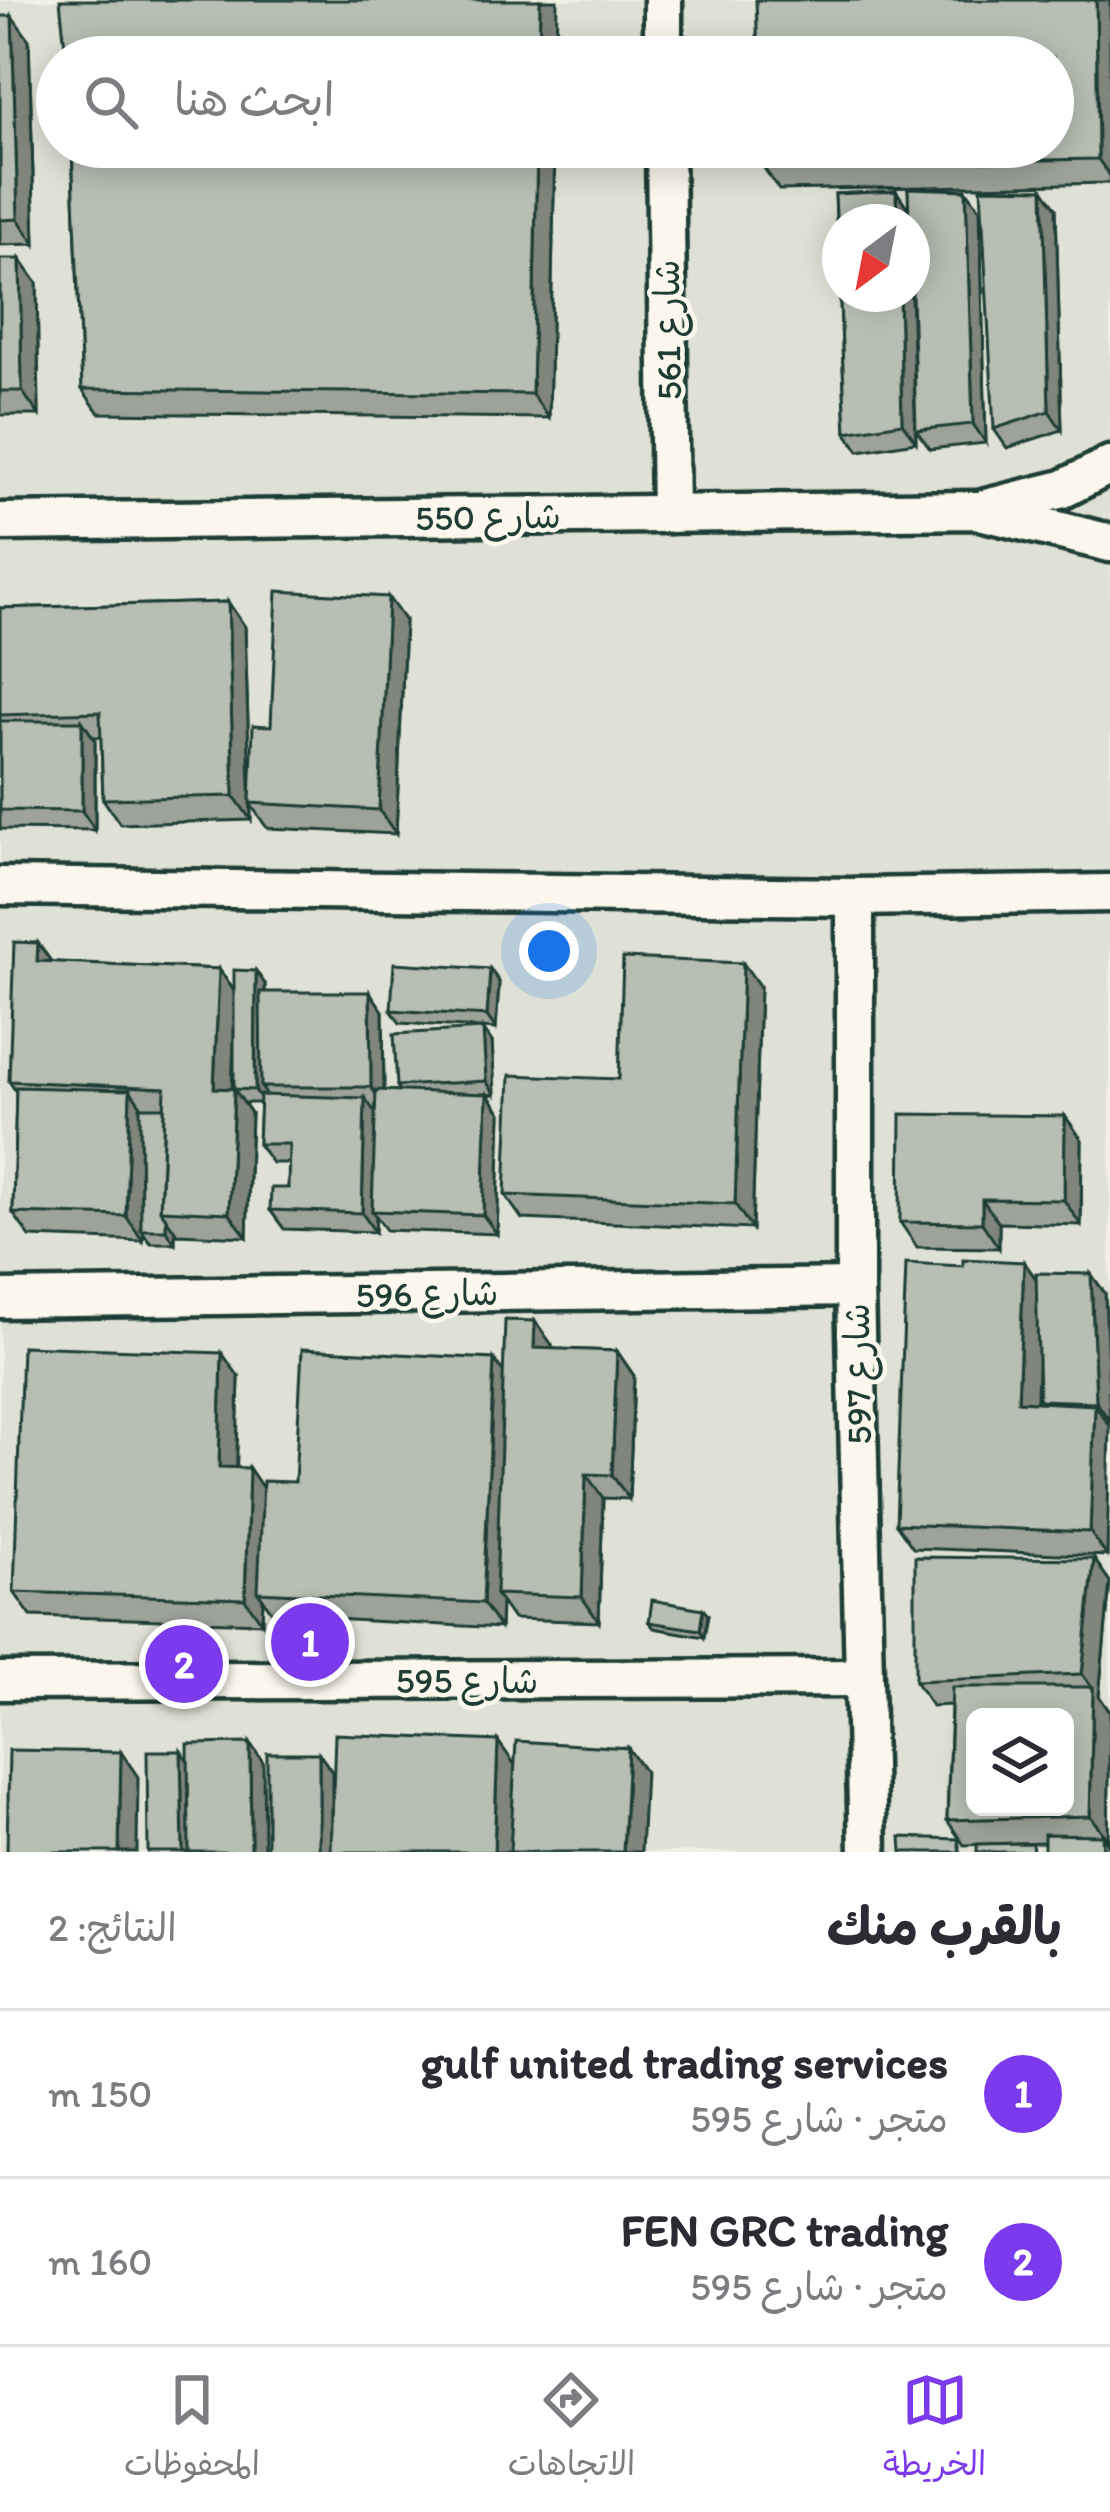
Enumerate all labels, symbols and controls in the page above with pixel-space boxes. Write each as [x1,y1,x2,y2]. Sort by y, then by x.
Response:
search box [36,36,1074,168]
icon: search [78,69,144,135]
text: ابحث هنا [174,72,335,126]
north arrow [822,204,930,312]
street label: شارع 561 [645,259,694,401]
street label: شارع 550 [415,494,561,543]
your location [519,921,579,981]
street label: شارع 596 [355,1271,499,1320]
street label: شارع 597 [835,1303,884,1445]
pin: 1 [271,1597,349,1687]
pin: 2 [145,1619,223,1709]
street label: شارع 595 [396,1659,538,1706]
map controls [966,1708,1074,1816]
button: layers [966,1708,1074,1816]
text: بالقرب منك [827,1896,1062,1957]
text: النتائج: 2 [48,1904,177,1951]
text: gulf united trading services [421,2035,948,2089]
text: 150 m [48,2070,152,2117]
text: 1 [1014,2070,1032,2117]
text: متجر · شارع 595 [690,2095,948,2142]
text: FEN GRC trading [621,2203,948,2257]
text: 160 m [48,2238,152,2285]
text: 2 [1013,2238,1033,2285]
text: متجر · شارع 595 [690,2263,948,2310]
tab: المحفوظات [124,2367,260,2493]
tab: الاتجاهات [508,2367,635,2493]
tab: الخريطة [883,2367,986,2493]

